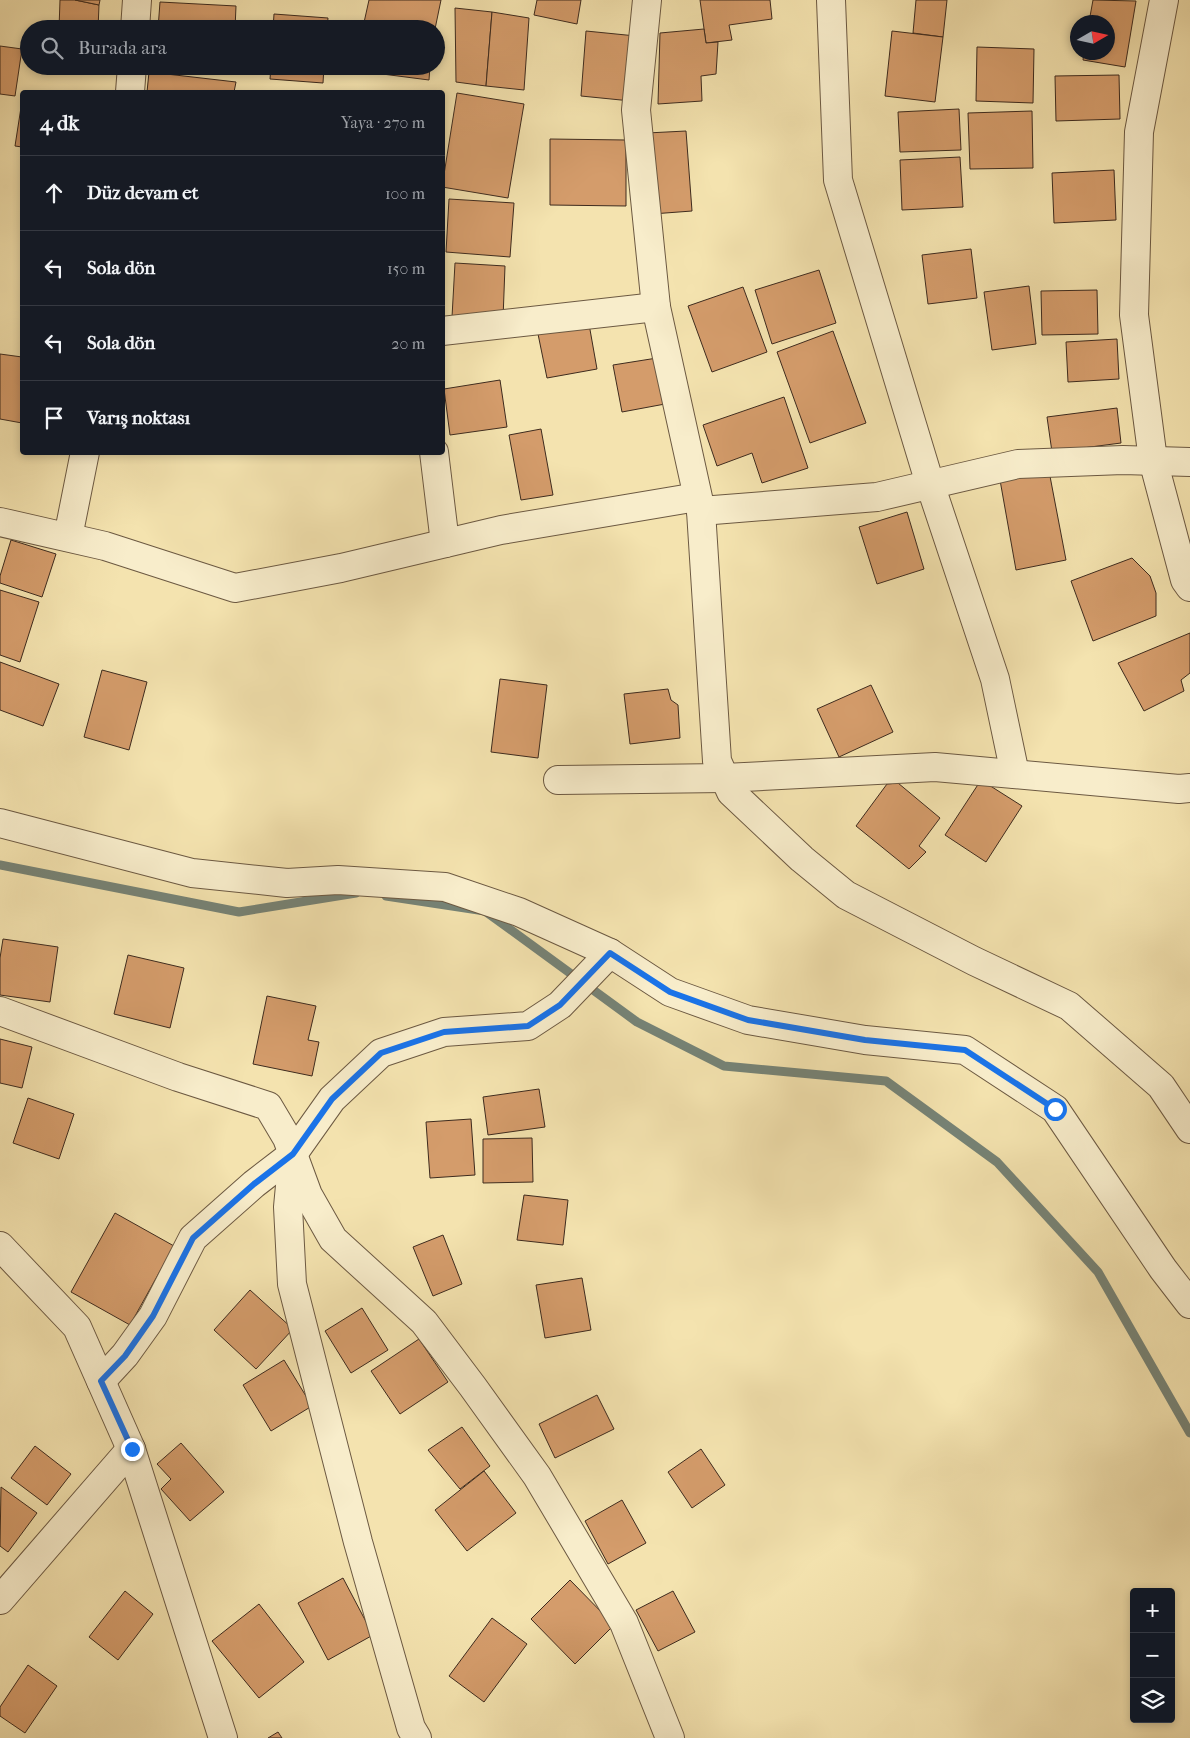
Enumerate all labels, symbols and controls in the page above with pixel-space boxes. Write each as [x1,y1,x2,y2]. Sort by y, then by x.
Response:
north arrow [1070,15,1115,60]
search box [20,20,445,75]
icon: search [38,34,66,62]
text: Burada ara [78,37,167,59]
text: 4 dk [40,111,79,135]
text: Yaya · 270 m [341,113,425,132]
icon: ahead [40,179,68,207]
text: Düz devam et [87,182,198,204]
text: 100 m [385,184,425,203]
icon: left [40,254,68,282]
text: Sola dön [87,257,155,279]
text: 150 m [387,259,425,278]
icon: left [40,329,68,357]
text: Sola dön [87,332,155,354]
text: 20 m [391,334,425,353]
icon: arrive [40,404,68,432]
text: Varış noktası [87,407,190,429]
route start [1044,1098,1067,1121]
route end [121,1438,144,1461]
map controls [1130,1588,1175,1723]
button: + [1130,1588,1175,1633]
button: − [1130,1633,1175,1678]
button: layers [1130,1678,1175,1723]

